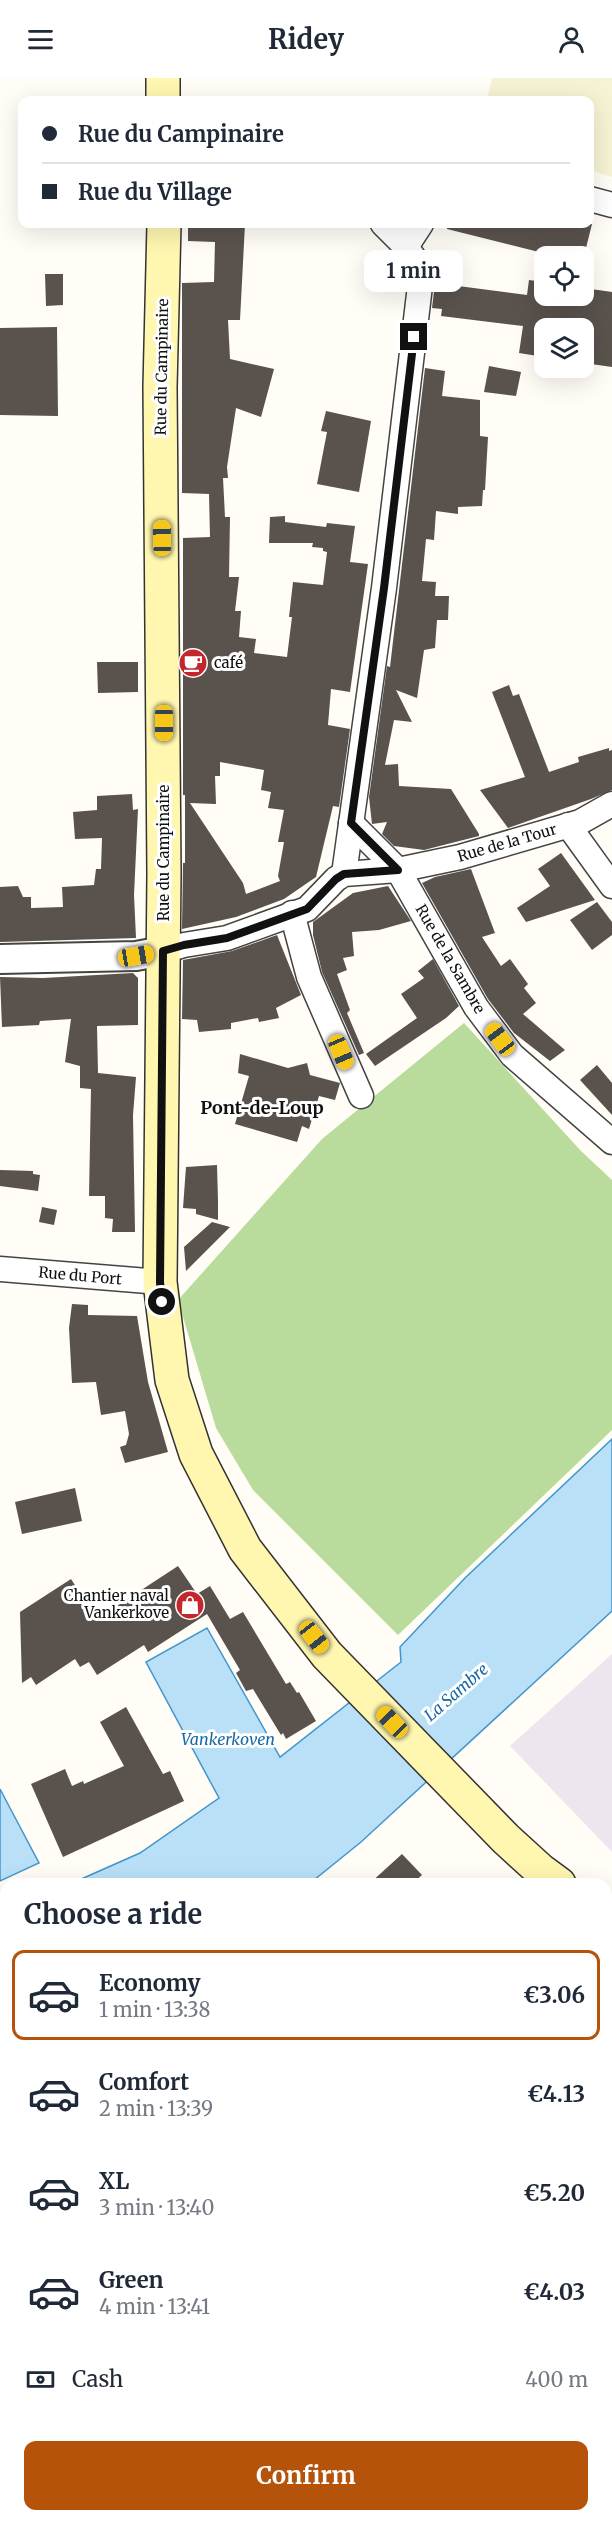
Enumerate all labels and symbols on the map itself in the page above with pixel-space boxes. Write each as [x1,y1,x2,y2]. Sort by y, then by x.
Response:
callout: 1 min [364,250,464,292]
street label: Rue du Campinaire [151,298,172,435]
route end [400,323,427,350]
car [153,520,171,556]
cafe icon: café [177,647,209,679]
place label: café [214,653,243,672]
car [155,705,173,741]
street label: Rue du Campinaire [154,784,173,921]
street label: Rue de la Tour [455,819,559,866]
street label: Rue de la Sambre [411,901,489,1017]
car [117,944,155,968]
car [482,1019,518,1059]
car [326,1032,356,1072]
district label: Pont-de-Loup [200,1096,324,1119]
street label: Rue du Port [38,1262,123,1289]
route start [148,1288,175,1315]
place label: Chantier naval Vankerkove [64,1586,169,1622]
shop icon: Chantier naval Vankerkove [174,1589,206,1621]
car [296,1617,332,1657]
water label: La Sambre [420,1659,492,1725]
car [373,1703,411,1741]
water label: Vankerkoven [181,1729,275,1749]

